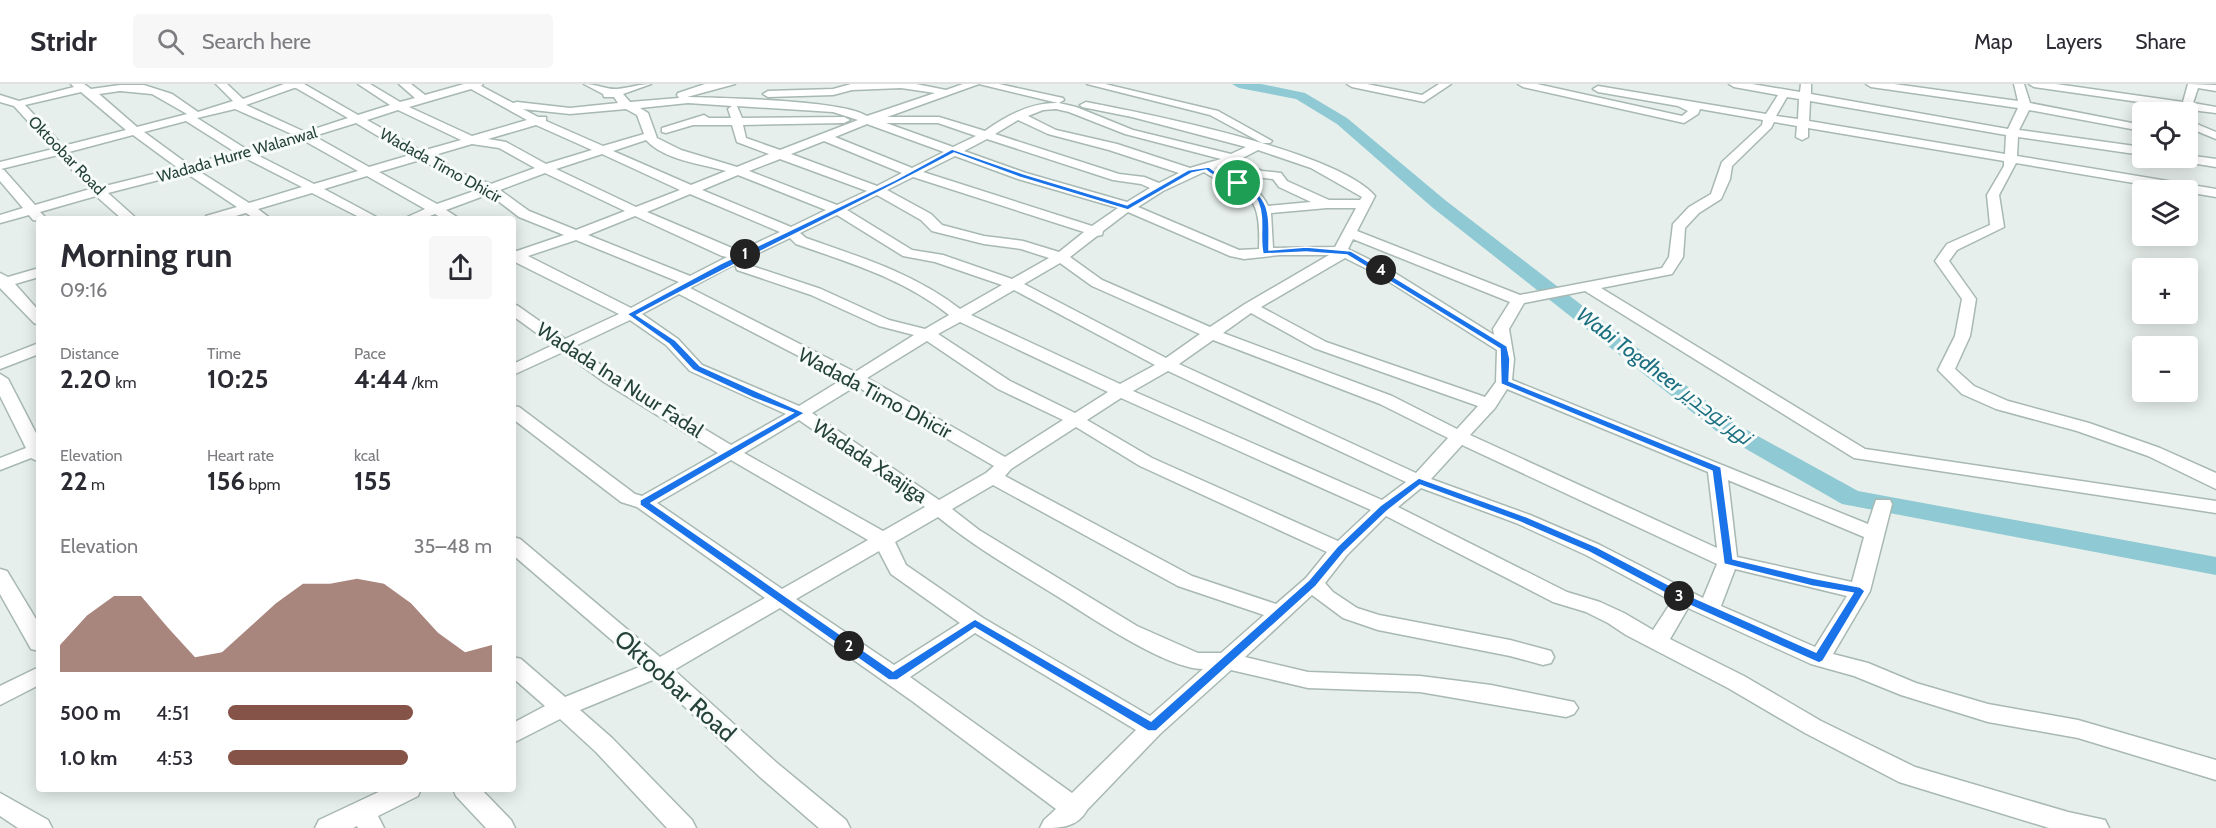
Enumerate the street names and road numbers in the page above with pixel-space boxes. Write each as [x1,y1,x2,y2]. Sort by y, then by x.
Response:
street label: Oktoobar Road [24,112,109,199]
street label: Wadada Hurre Walanwal [155,122,320,186]
street label: Wadada Timo Dhicir [377,124,506,207]
street label: Wadada Ina Nuur Fadal [532,317,708,443]
street label: Wadada Timo Dhicir [794,342,957,444]
street label: Wadada Xaajiga [808,414,932,508]
street label: Oktoobar Road [609,624,742,748]

